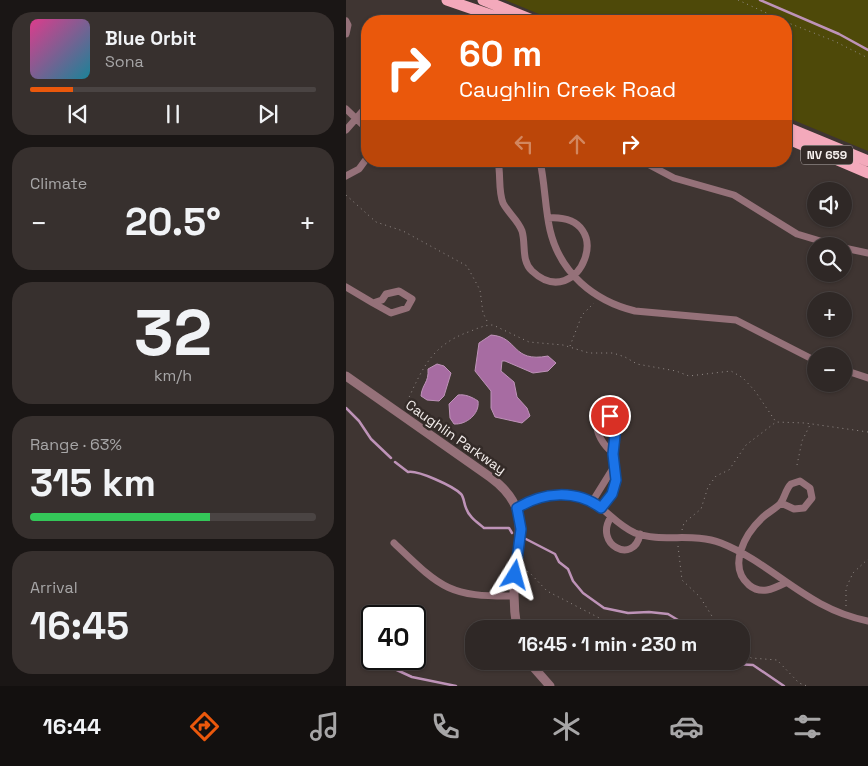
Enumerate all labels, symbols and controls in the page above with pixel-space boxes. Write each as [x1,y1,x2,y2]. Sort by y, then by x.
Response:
text: Blue Orbit [105,26,196,51]
text: 60 m [459,32,542,76]
icon: right [376,35,441,100]
text: Sona [105,51,144,72]
text: Caughlin Creek Road [459,75,676,103]
icon: previous [64,100,92,128]
icon: pause [159,100,187,128]
icon: next [254,100,282,128]
icon: left [510,130,538,158]
icon: ahead [563,130,591,158]
icon: right [616,130,644,158]
road number: NV 659 [801,146,853,164]
text: Climate [30,173,87,194]
map controls [807,182,852,392]
button: sound [807,182,852,227]
text: 20.5° [125,198,221,246]
text: − [30,205,47,241]
text: + [299,205,316,241]
button: search [807,237,852,282]
text: 32 [134,291,212,374]
button: + [807,292,852,337]
button: − [807,347,852,392]
text: km/h [154,365,192,386]
pin [589,395,631,437]
street label: Caughlin Parkway [402,396,510,478]
icon: arrive [596,402,624,430]
text: Range · 63% [30,434,122,455]
text: 315 km [30,459,156,507]
position arrow [488,548,540,600]
text: Arrival [30,577,78,598]
text: 16:45 [30,602,129,650]
speed limit sign: 40 [361,605,426,670]
text: 16:45 · 1 min · 230 m [518,632,697,657]
icon: directions [187,709,222,744]
icon: music [307,709,342,744]
icon: phone [428,709,463,744]
icon: climate [549,709,584,744]
icon: car [669,709,704,744]
icon: filters [790,709,825,744]
text: 16:44 [43,712,101,740]

